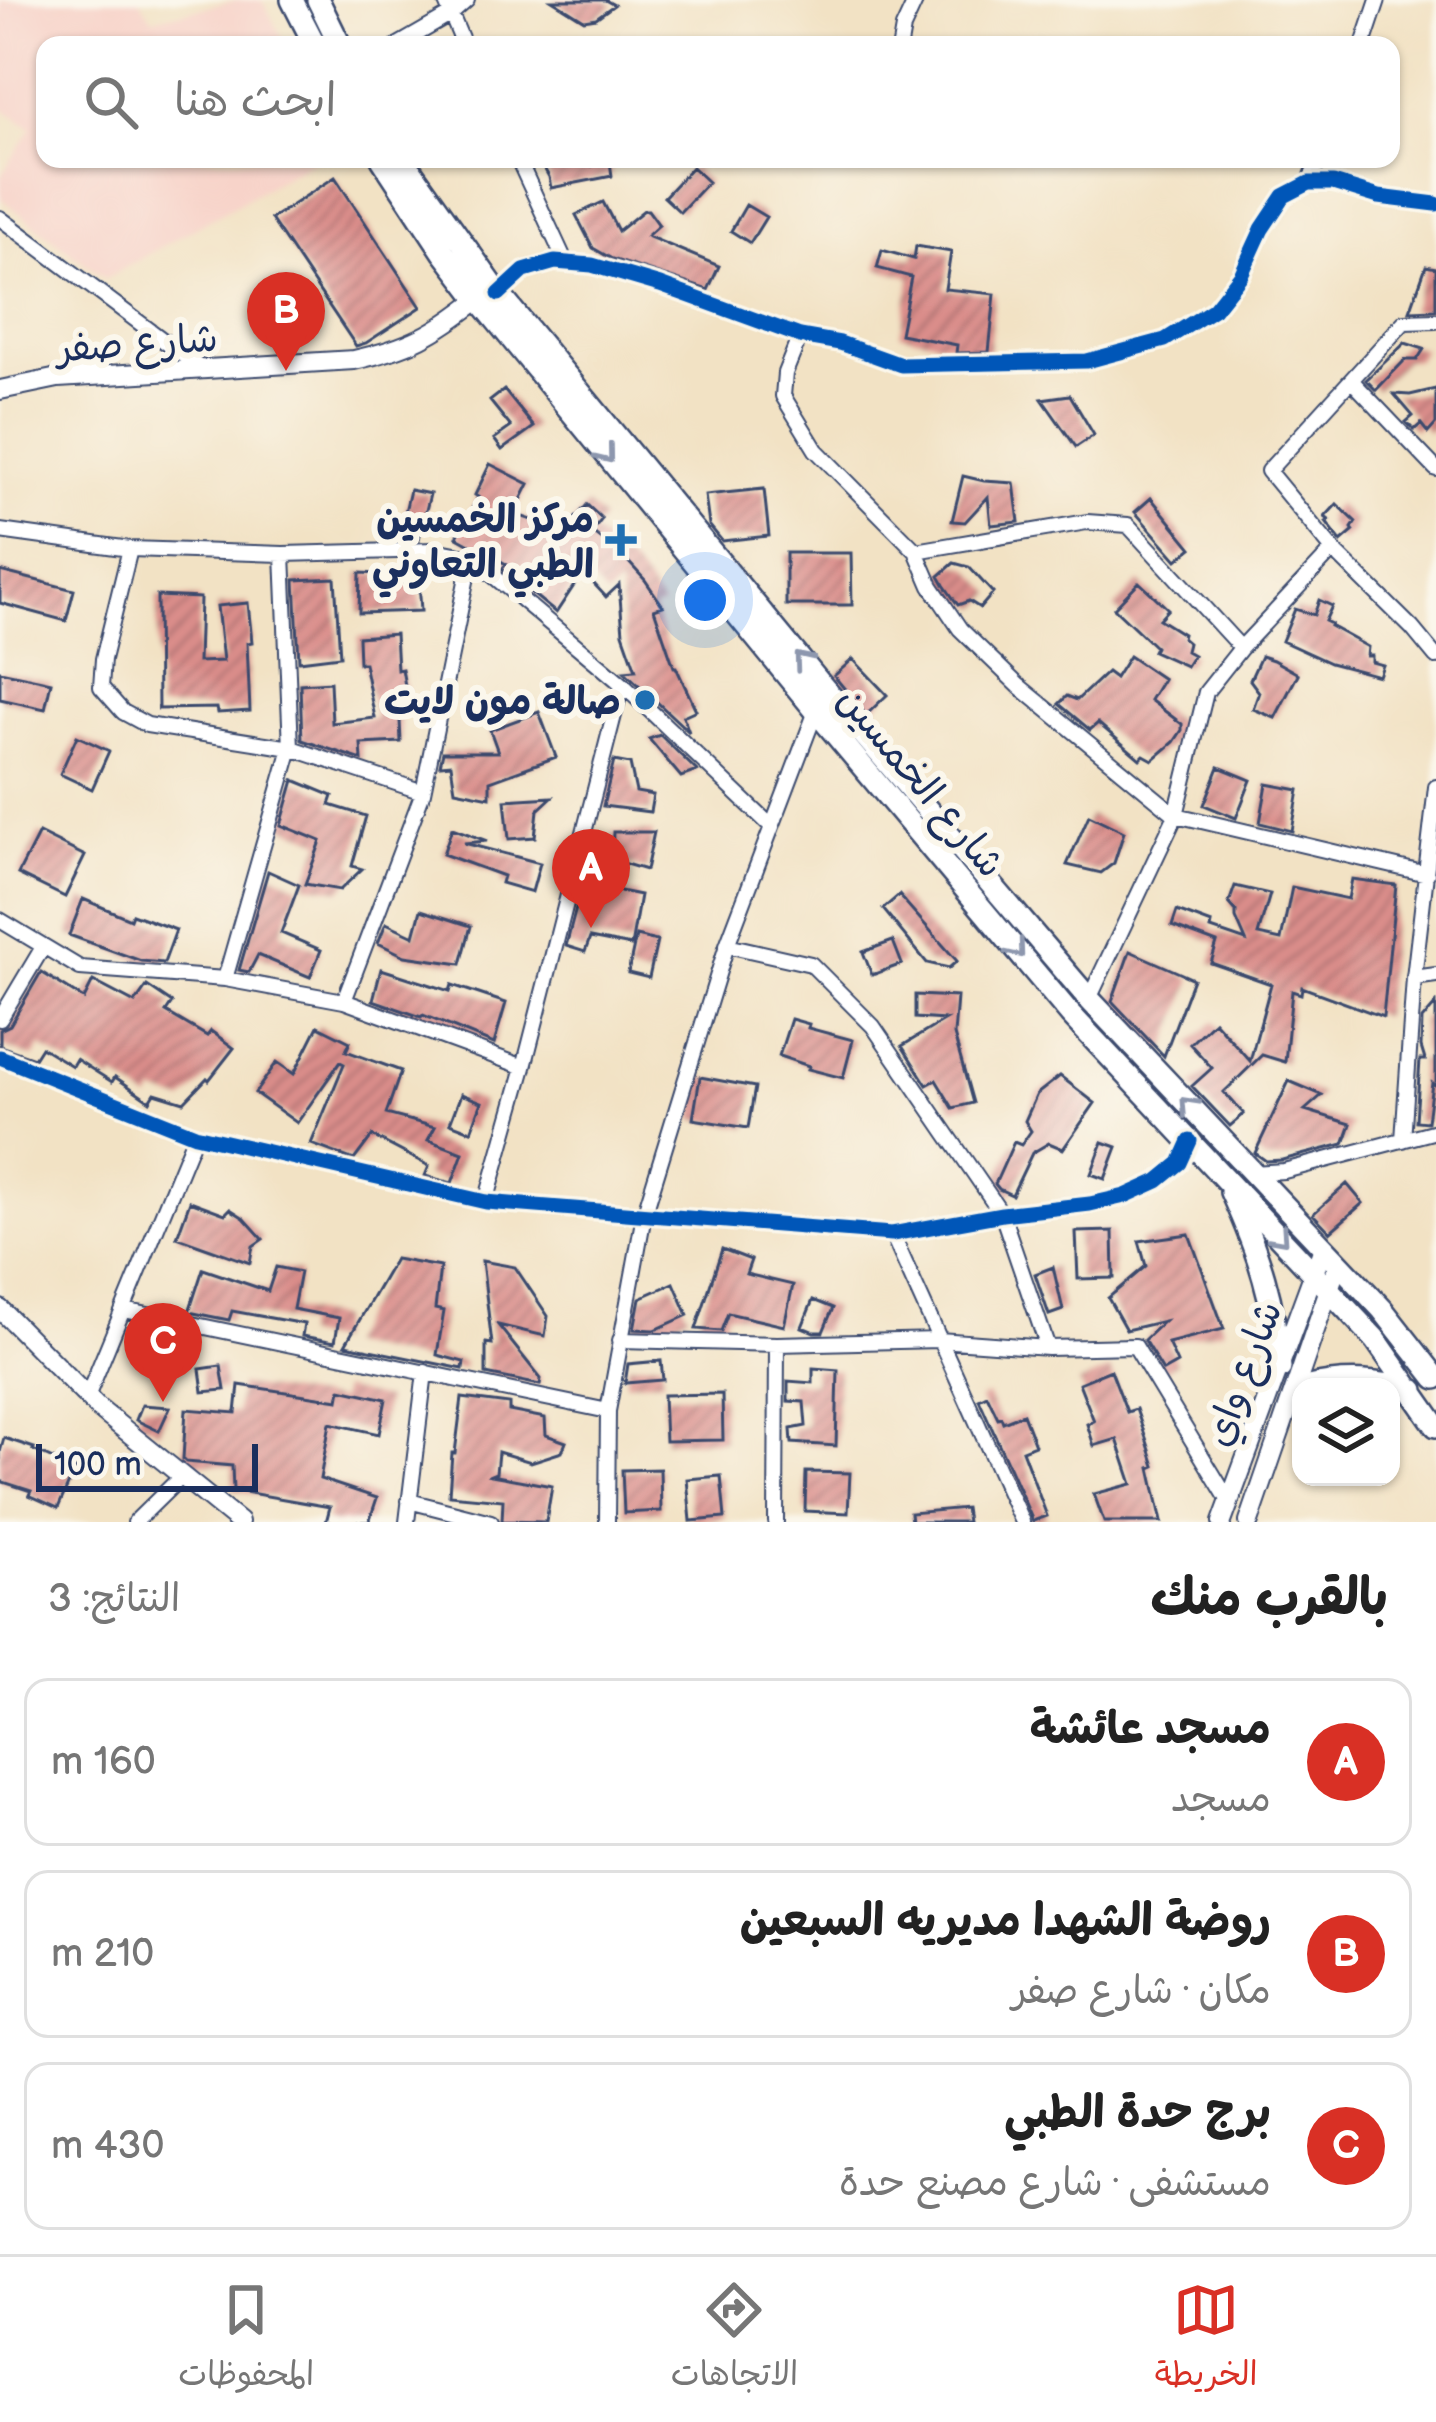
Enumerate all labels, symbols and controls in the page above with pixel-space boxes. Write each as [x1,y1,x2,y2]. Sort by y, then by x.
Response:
search box [36,36,1400,168]
icon: search [78,69,144,135]
text: ابحث هنا [174,74,337,129]
pin: B [247,272,325,371]
street label: شارع صفر [52,315,219,376]
one-way arrow [592,441,613,463]
place label: مركز الخمسين الطبي التعاوني [372,497,594,598]
marker: مركز الخمسين الطبي التعاوني [605,524,637,556]
your location [675,570,735,630]
one-way arrow [794,652,816,674]
street label: شارع الخمسين [825,677,1014,889]
place label: صالة مون لايت [384,679,621,726]
marker: صالة مون لايت [632,687,658,713]
pin: A [552,829,630,928]
one-way arrow [1002,936,1024,958]
one-way arrow [1181,1097,1203,1118]
one-way arrow [1266,1224,1287,1245]
street label: شارع واي [1195,1294,1296,1454]
pin: C [124,1303,202,1402]
map controls [1292,1378,1400,1486]
button: layers [1292,1378,1400,1486]
scale bar [36,1438,258,1491]
text: 100 m [54,1445,142,1485]
text: بالقرب منك [1151,1568,1388,1629]
text: النتائج: 3 [48,1576,180,1623]
text: مسجد عائشة [1030,1702,1271,1757]
text: 160 m [51,1739,156,1786]
text: A [1334,1739,1358,1786]
text: مسجد [1171,1776,1271,1823]
text: روضة الشهدا مديريه السبعين [740,1894,1271,1949]
text: 210 m [51,1931,154,1978]
text: B [1332,1931,1360,1978]
text: مكان · شارع صفر [1012,1968,1271,2015]
text: برج حدة الطبي [1004,2086,1271,2141]
text: 430 m [51,2123,165,2170]
text: C [1332,2123,1360,2170]
text: مستشفى · شارع مصنع حدة [839,2160,1271,2207]
tab: المحفوظات [178,2277,314,2403]
tab: الاتجاهات [671,2277,798,2403]
tab: الخريطة [1155,2277,1258,2403]

